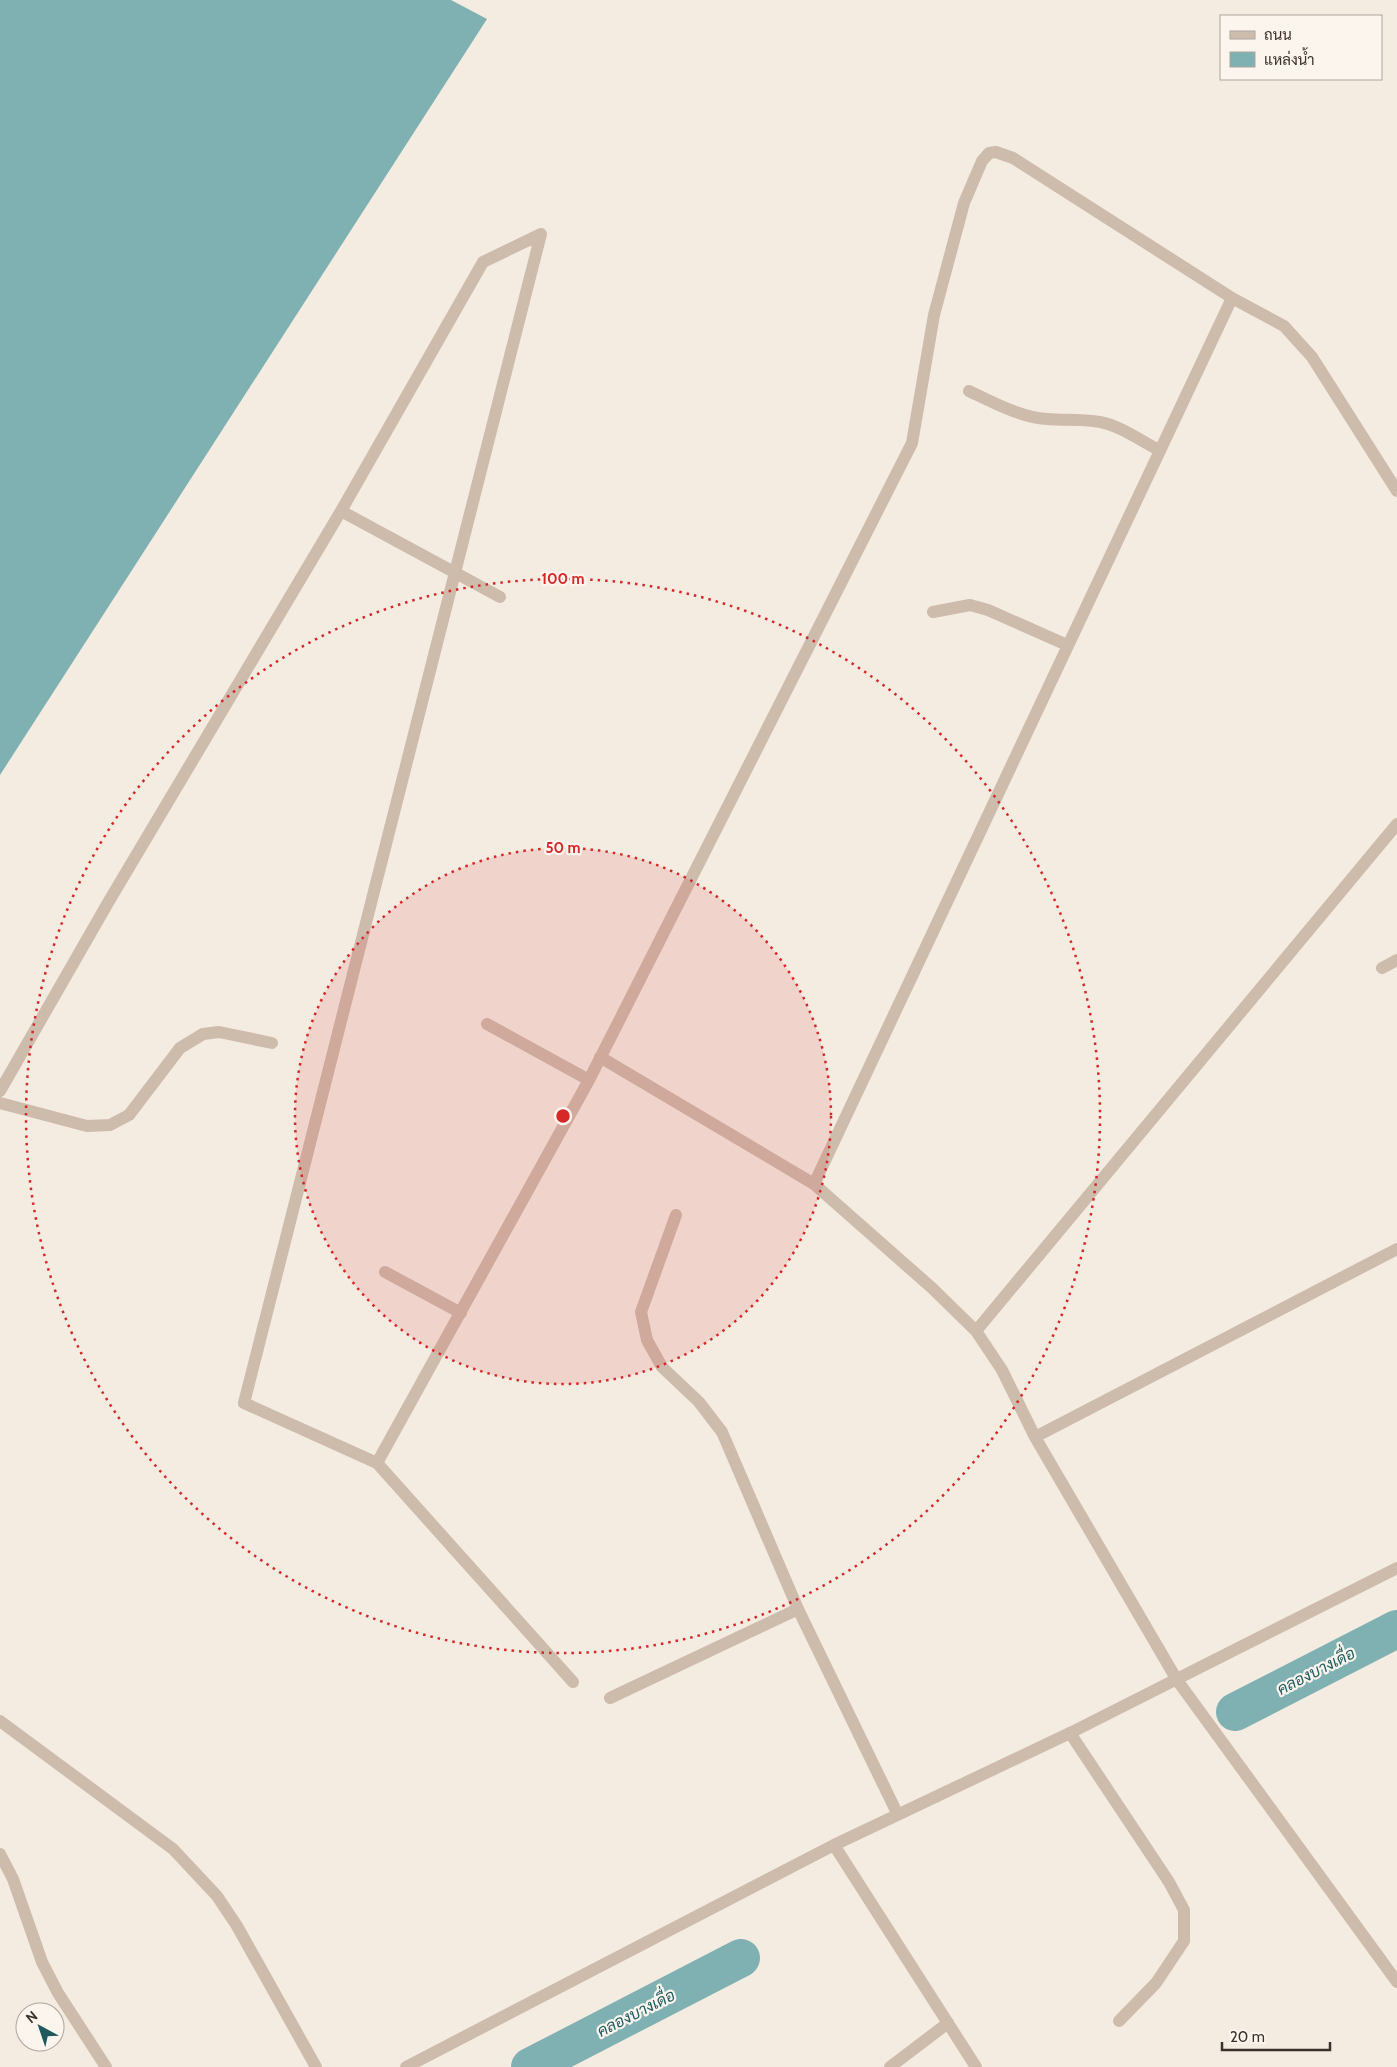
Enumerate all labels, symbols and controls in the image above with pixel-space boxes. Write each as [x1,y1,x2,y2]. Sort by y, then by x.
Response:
legend [1220,15,1382,80]
text: ถนน [1264,26,1292,44]
text: แหล่งน้ำ [1264,47,1315,69]
text: 100 m [541,570,585,588]
text: 50 m [545,839,581,857]
centre of rings [554,1107,572,1125]
water label: คลองบางเดื่อ [1272,1639,1358,1699]
water label: คลองบางเดื่อ [592,1981,678,2041]
north arrow [15,2002,65,2052]
text: N [22,2007,41,2027]
scale bar [1222,2020,1330,2052]
text: 20 m [1230,2028,1265,2046]

